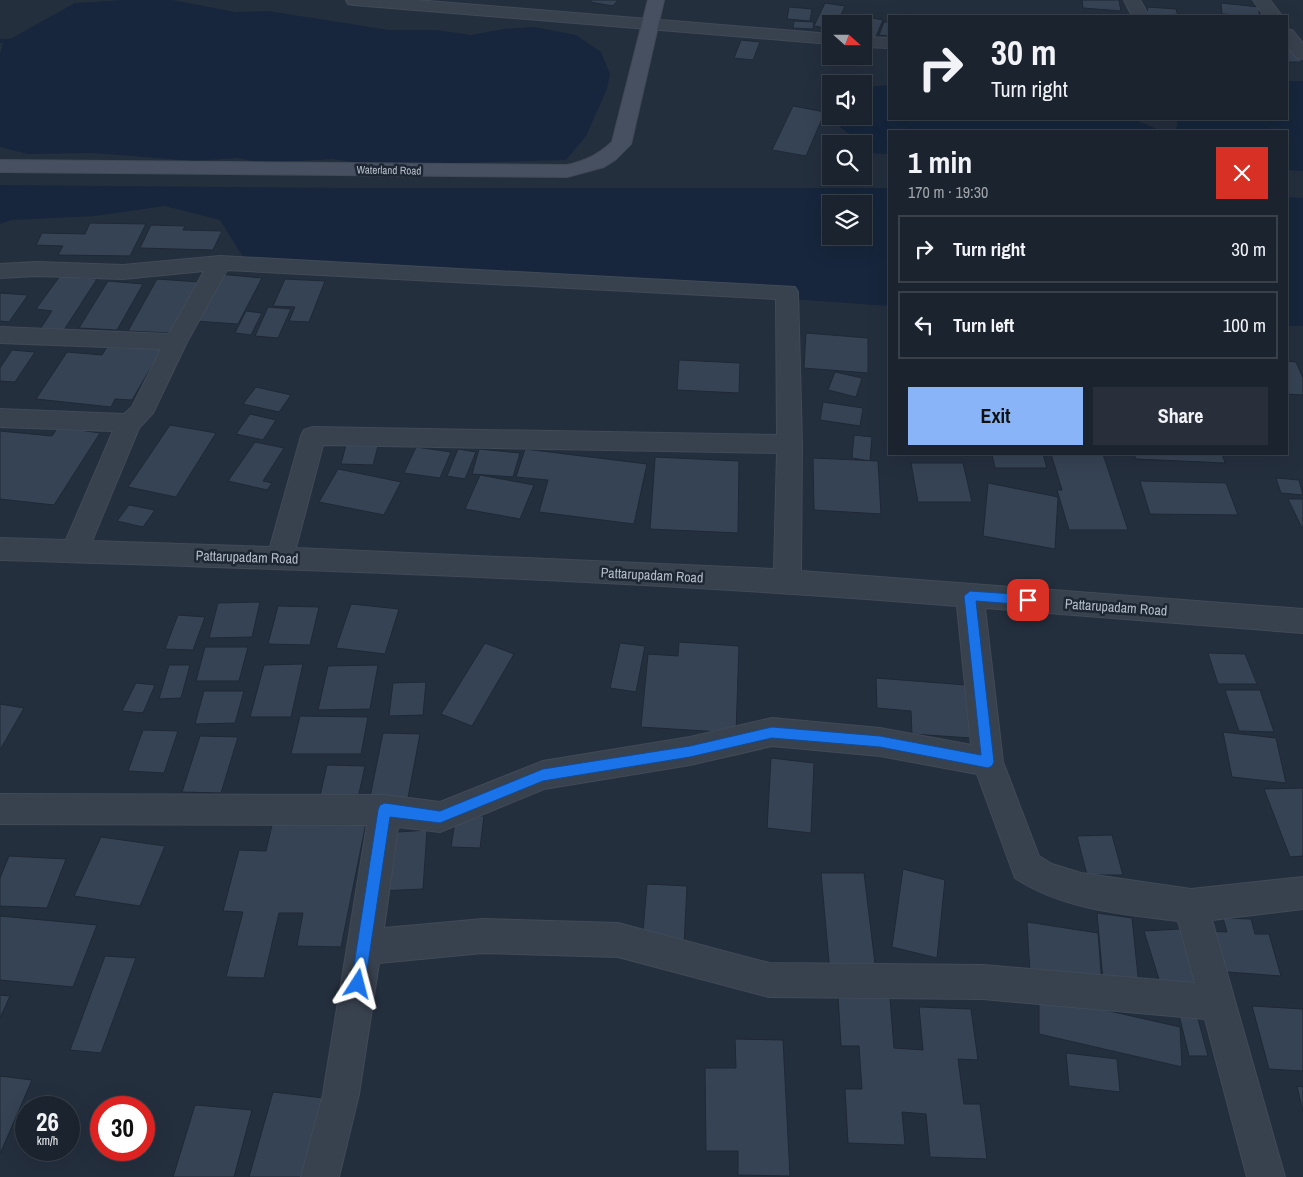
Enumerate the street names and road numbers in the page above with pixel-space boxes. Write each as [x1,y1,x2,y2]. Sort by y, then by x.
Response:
street label: Waterland Road [356,162,422,178]
street label: Pattarupadam Road [195,546,299,568]
street label: Pattarupadam Road [600,563,704,587]
street label: Pattarupadam Road [1064,594,1168,620]

